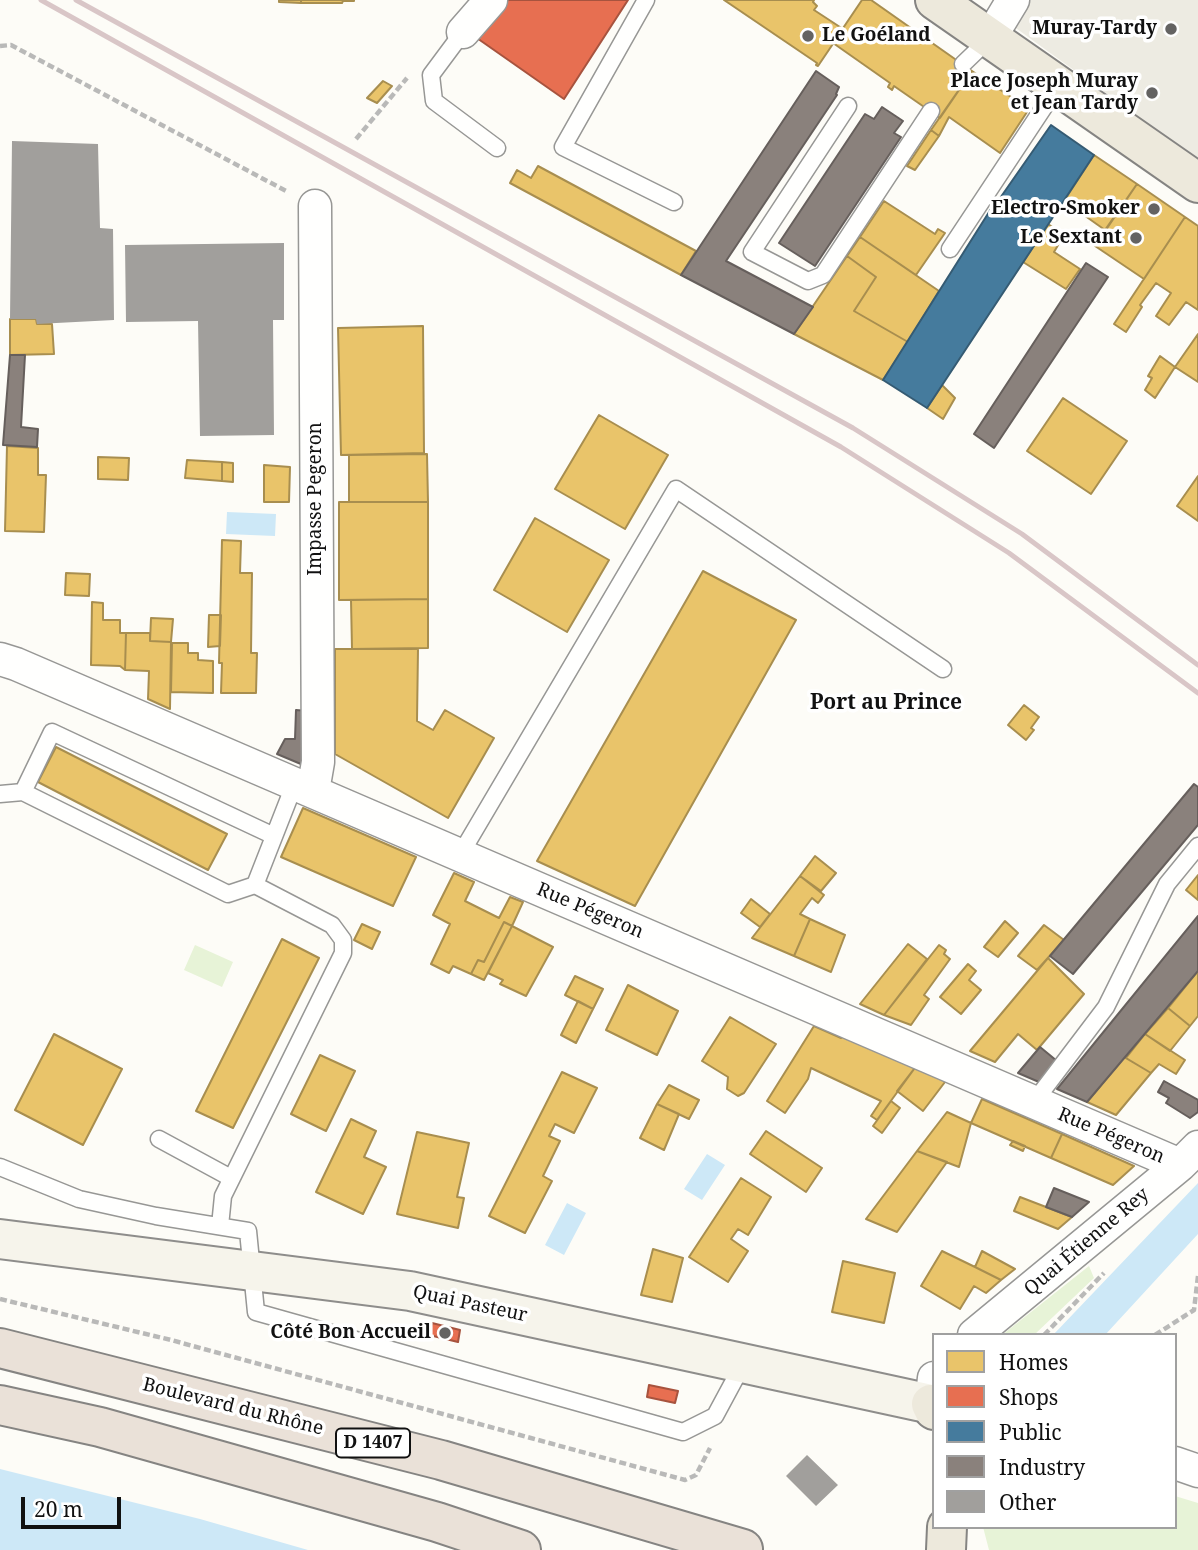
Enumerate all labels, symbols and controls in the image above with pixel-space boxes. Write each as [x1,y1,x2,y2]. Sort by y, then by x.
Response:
place label: Muray-Tardy [1032,18,1157,40]
marker: Muray-Tardy [1163,21,1179,37]
place label: Le Goéland [822,25,930,47]
marker: Le Goéland [800,28,816,44]
place label: Place Joseph Muray et Jean Tardy [951,71,1138,115]
marker: Place Joseph Muray et Jean Tardy [1144,85,1160,101]
place label: Electro-Smoker [991,198,1140,220]
marker: Electro-Smoker [1146,201,1162,217]
place label: Le Sextant [1020,227,1122,249]
marker: Le Sextant [1128,230,1144,246]
street label: Impasse Pegeron [305,422,327,576]
district label: Port au Prince [810,690,962,716]
street label: Rue Pégeron [533,878,647,944]
street label: Rue Pégeron [1054,1103,1168,1169]
street label: Quai Étienne Rey [1020,1183,1154,1301]
street label: Quai Pasteur [411,1281,529,1327]
place label: Côté Bon Accueil [270,1322,431,1344]
marker: Côté Bon Accueil [437,1325,453,1341]
legend [932,1333,1177,1529]
text: Homes [999,1348,1068,1376]
street label: Boulevard du Rhône [140,1374,326,1440]
text: Shops [999,1383,1058,1411]
text: Public [999,1418,1061,1446]
road number: D 1407 [336,1428,410,1458]
text: Industry [999,1453,1085,1481]
scale bar [24,1484,124,1528]
text: Other [999,1488,1056,1516]
text: 20 m [34,1495,83,1523]

